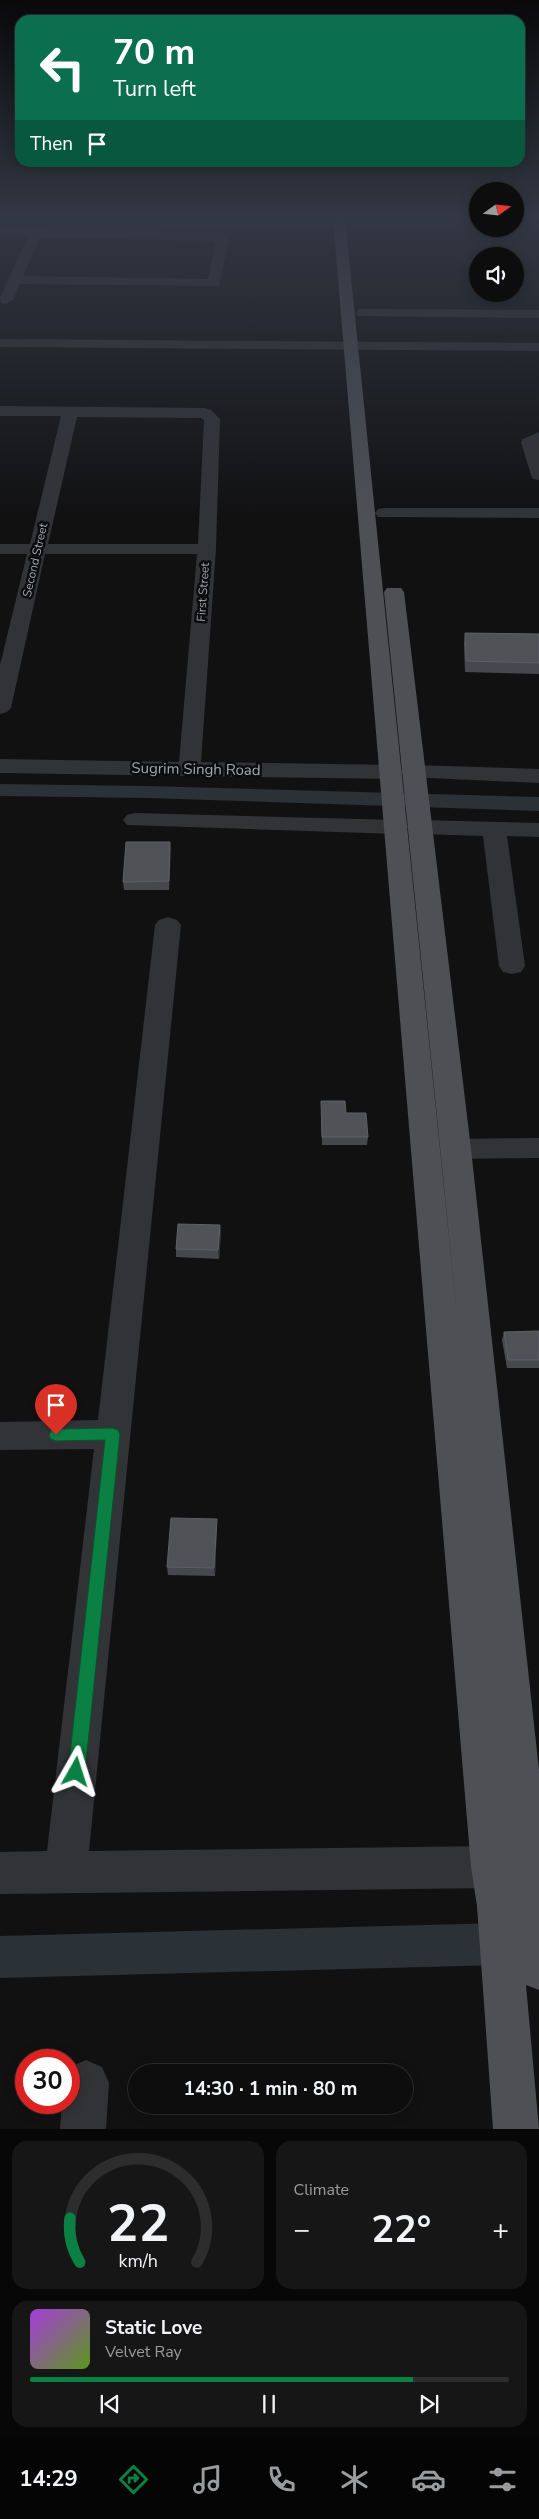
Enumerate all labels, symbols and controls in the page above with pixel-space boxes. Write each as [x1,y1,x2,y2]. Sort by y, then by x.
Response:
text: 70 m [113,29,195,76]
icon: left [30,35,95,100]
text: Turn left [113,74,196,104]
icon: arrive [83,130,111,158]
text: Then [30,131,73,157]
north arrow [469,182,524,238]
map controls [469,182,524,302]
button: sound [469,247,524,302]
street label: Second Street [19,521,51,599]
street label: First Street [193,561,213,622]
street label: Sugrim Singh Road [131,758,261,780]
pin [35,1384,77,1435]
icon: arrive [42,1391,70,1419]
position arrow [49,1745,101,1797]
speed limit sign: 30 [15,2049,80,2114]
text: 14:30 · 1 min · 80 m [183,2076,358,2102]
text: Climate [294,2179,349,2201]
text: 22 [107,2188,169,2259]
text: 22° [371,2204,431,2255]
text: − [294,2211,310,2249]
text: + [492,2211,509,2249]
text: km/h [118,2249,157,2273]
text: Static Love [105,2315,202,2341]
text: Velvet Ray [105,2341,182,2363]
icon: previous [96,2390,124,2418]
icon: pause [255,2390,283,2418]
icon: next [415,2390,443,2418]
icon: directions [116,2462,151,2497]
icon: music [190,2462,225,2497]
icon: phone [264,2462,299,2497]
icon: climate [337,2462,372,2497]
icon: car [411,2462,446,2497]
icon: filters [485,2462,520,2497]
text: 14:29 [19,2464,78,2494]

